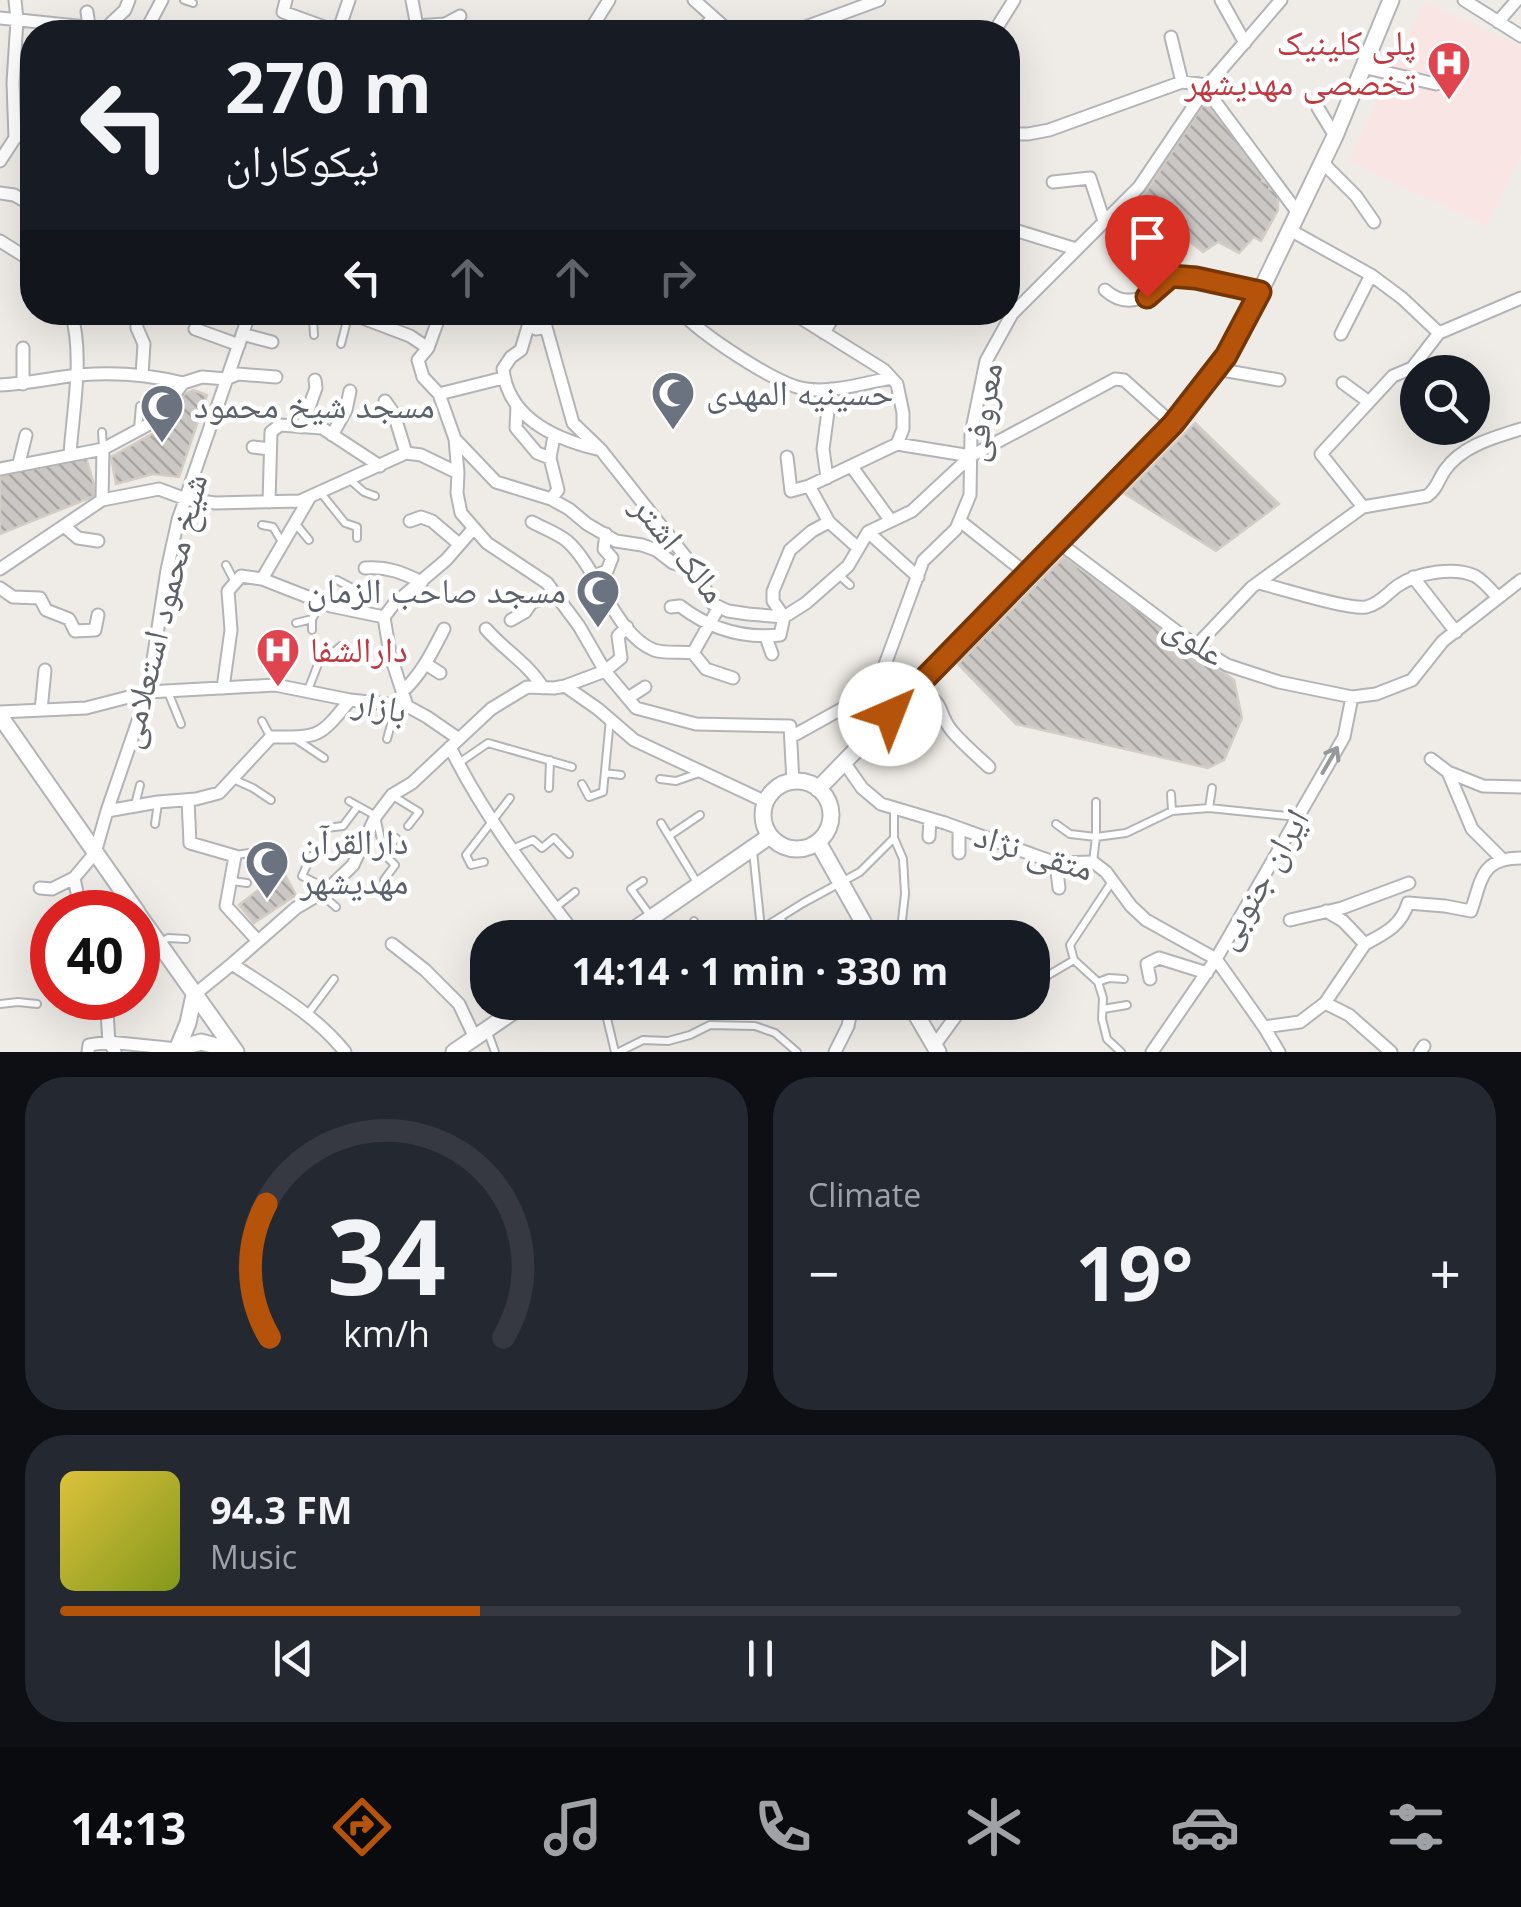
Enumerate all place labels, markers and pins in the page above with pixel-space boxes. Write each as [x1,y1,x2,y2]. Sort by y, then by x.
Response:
place label: پلی کلینیک تخصصی مهدیشهر [1184,18,1416,105]
hospital icon: پلی کلینیک تخصصی مهدیشهر [1426,40,1472,101]
pin [1105,195,1190,298]
place label: حسینیه المهدی [706,368,894,415]
mosque icon: حسینیه المهدی [650,370,696,431]
place label: مسجد شیخ محمود [194,381,435,428]
mosque icon: مسجد شیخ محمود [139,383,185,444]
place label: مسجد صاحب الزمان [306,566,566,613]
mosque icon: مسجد صاحب الزمان [575,568,621,629]
place label: دارالشفا [310,625,408,672]
hospital icon: دارالشفا [255,627,301,688]
place label: دارالقرآن مهدیشهر [299,817,409,904]
mosque icon: دارالقرآن مهدیشهر [244,839,290,900]

